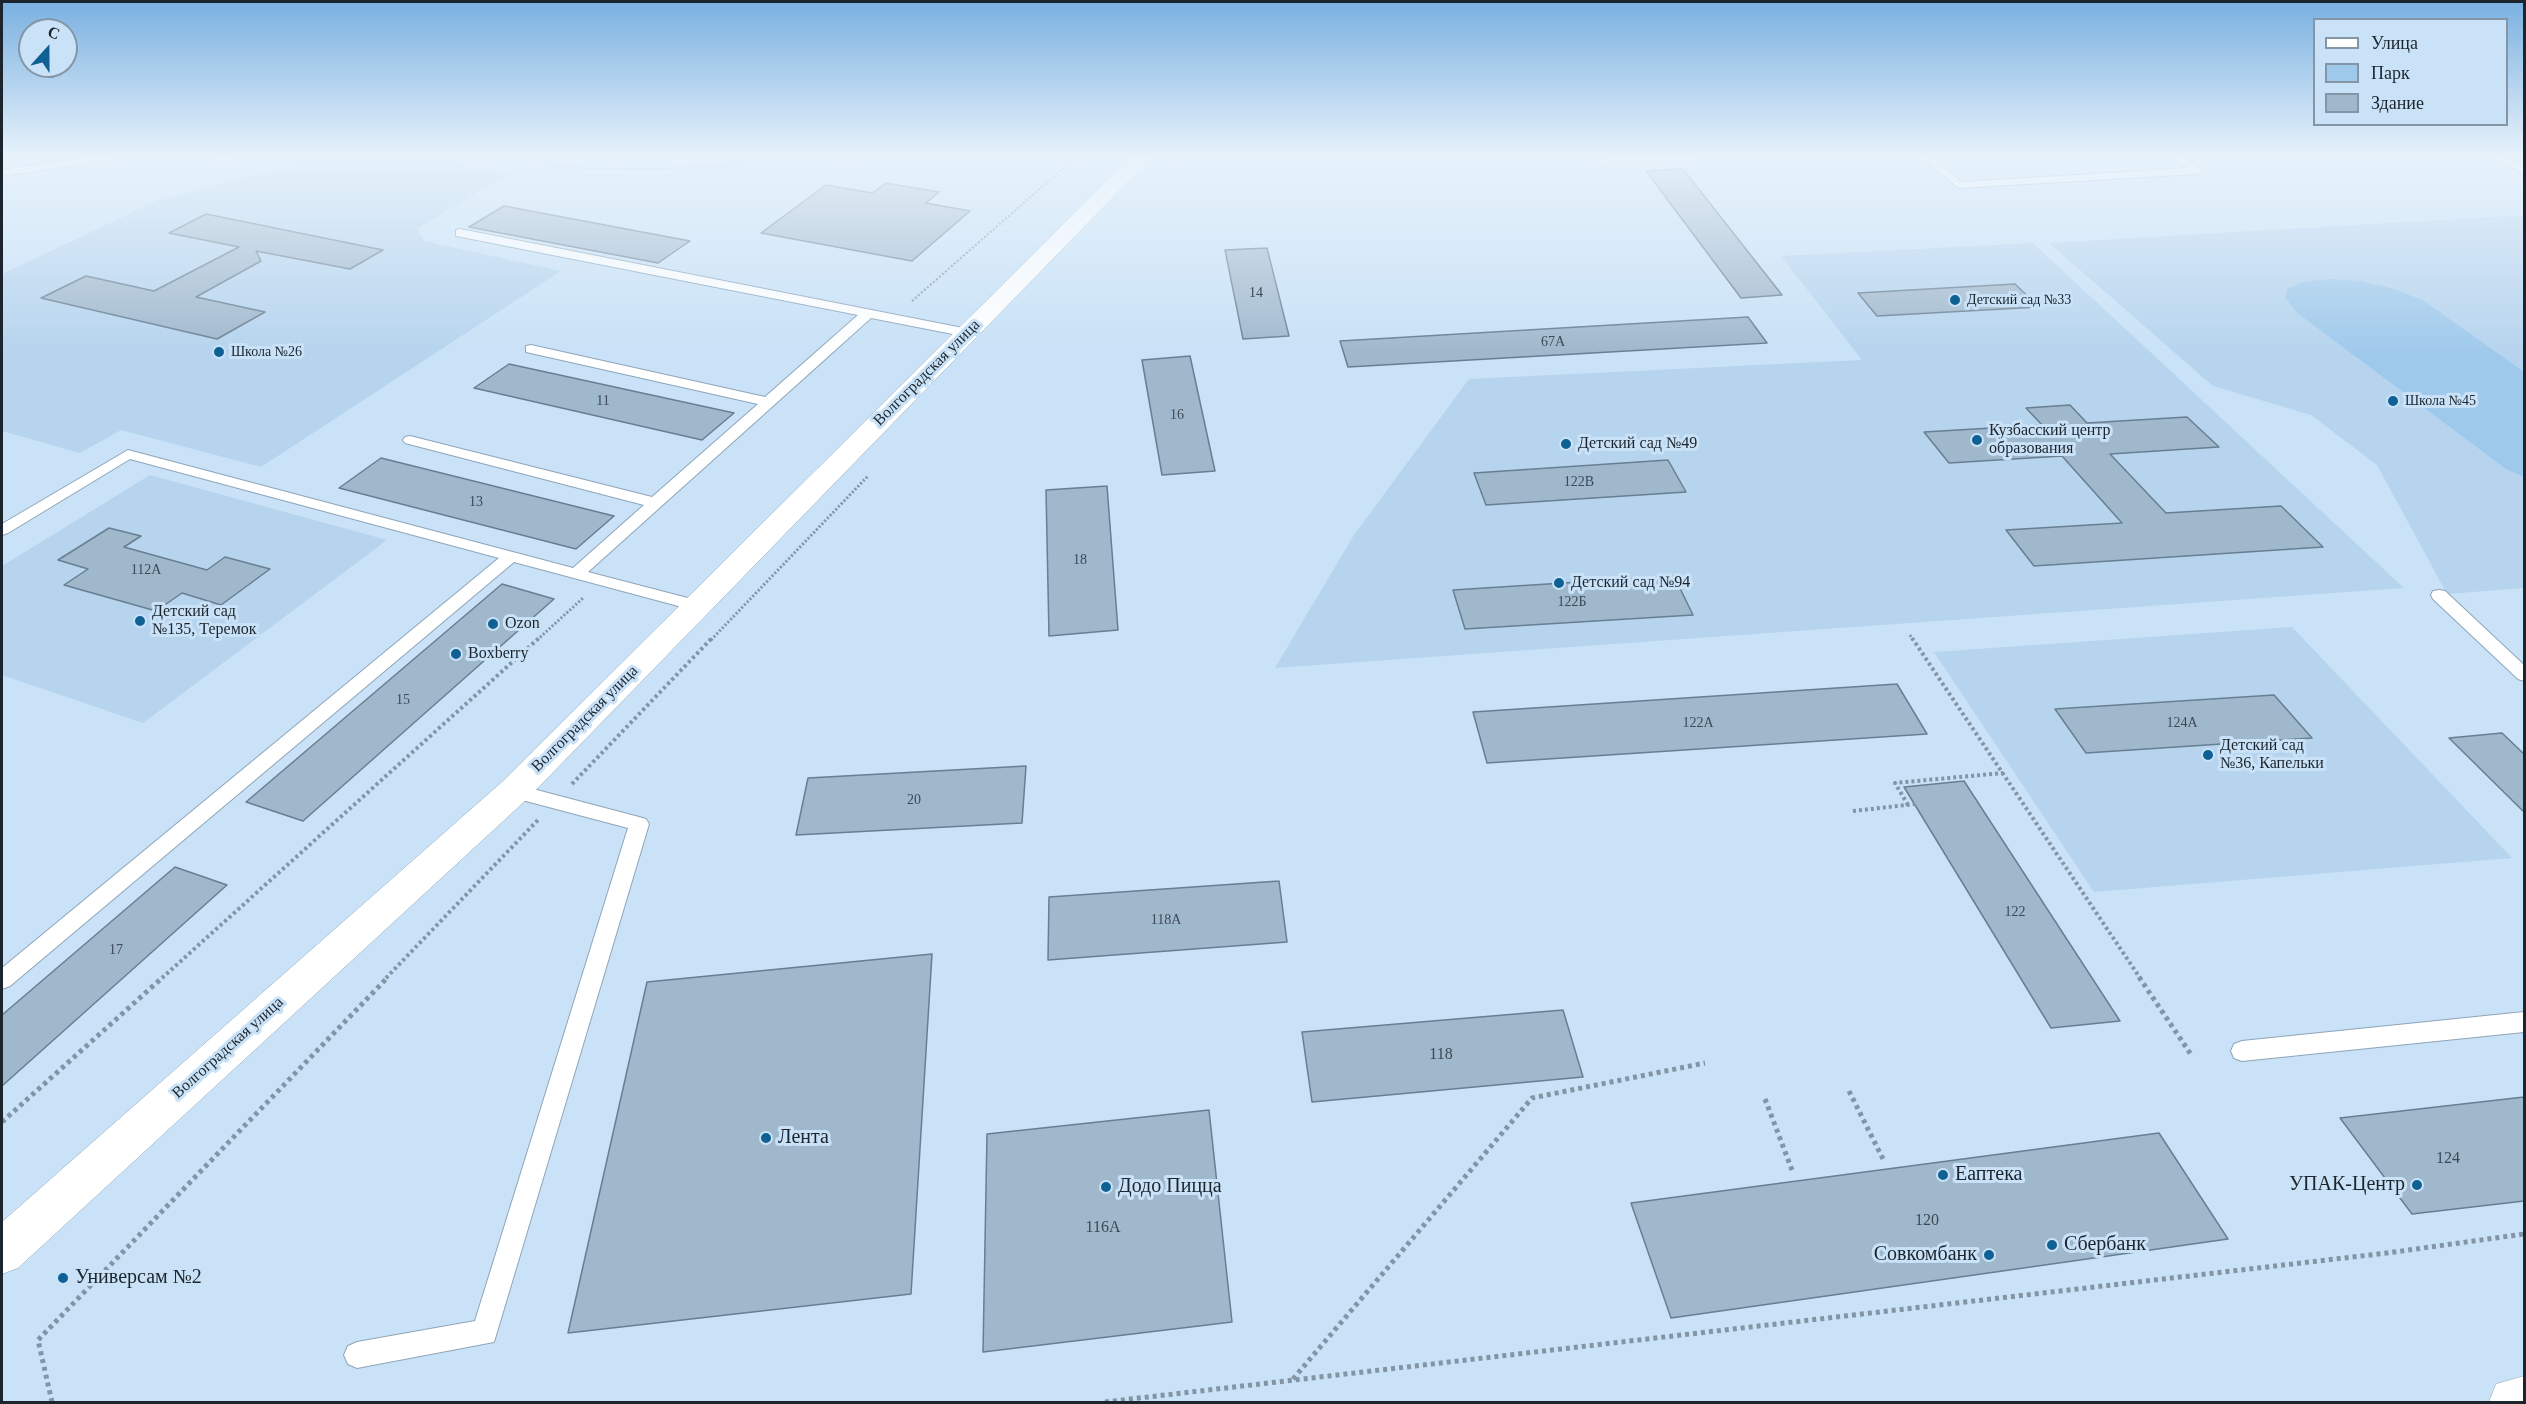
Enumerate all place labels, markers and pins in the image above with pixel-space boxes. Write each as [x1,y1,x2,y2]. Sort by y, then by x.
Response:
place label: Детский сад №33 [1967,292,2071,308]
marker: Детский сад №33 [1948,293,1962,307]
place label: Школа №26 [231,344,302,360]
marker: Школа №26 [212,345,226,359]
place label: Школа №45 [2405,393,2476,409]
marker: Школа №45 [2386,394,2400,408]
place label: Кузбасский центр образования [1989,421,2111,459]
marker: Кузбасский центр образования [1970,433,1984,447]
place label: Детский сад №49 [1578,434,1697,454]
marker: Детский сад №49 [1559,437,1573,451]
place label: Детский сад №94 [1571,573,1690,593]
marker: Детский сад №94 [1552,576,1566,590]
place label: Детский сад №135, Теремок [152,602,257,640]
marker: Детский сад №135, Теремок [133,614,147,628]
place label: Ozon [505,614,540,634]
marker: Ozon [486,617,500,631]
place label: Boxberry [468,644,528,664]
marker: Boxberry [449,647,463,661]
place label: Детский сад №36, Капельки [2220,736,2324,774]
marker: Детский сад №36, Капельки [2201,748,2215,762]
place label: Лента [778,1126,829,1150]
marker: Лента [759,1131,773,1145]
place label: Еаптека [1955,1163,2022,1187]
marker: Еаптека [1936,1168,1950,1182]
place label: УПАК-Центр [2289,1173,2405,1197]
place label: Додо Пицца [1118,1175,1222,1199]
marker: УПАК-Центр [2410,1178,2424,1192]
marker: Додо Пицца [1099,1180,1113,1194]
place label: Сбербанк [2064,1233,2146,1257]
marker: Сбербанк [2045,1238,2059,1252]
place label: Совкомбанк [1874,1243,1977,1267]
marker: Совкомбанк [1982,1248,1996,1262]
place label: Универсам №2 [75,1266,202,1290]
marker: Универсам №2 [56,1271,70,1285]

